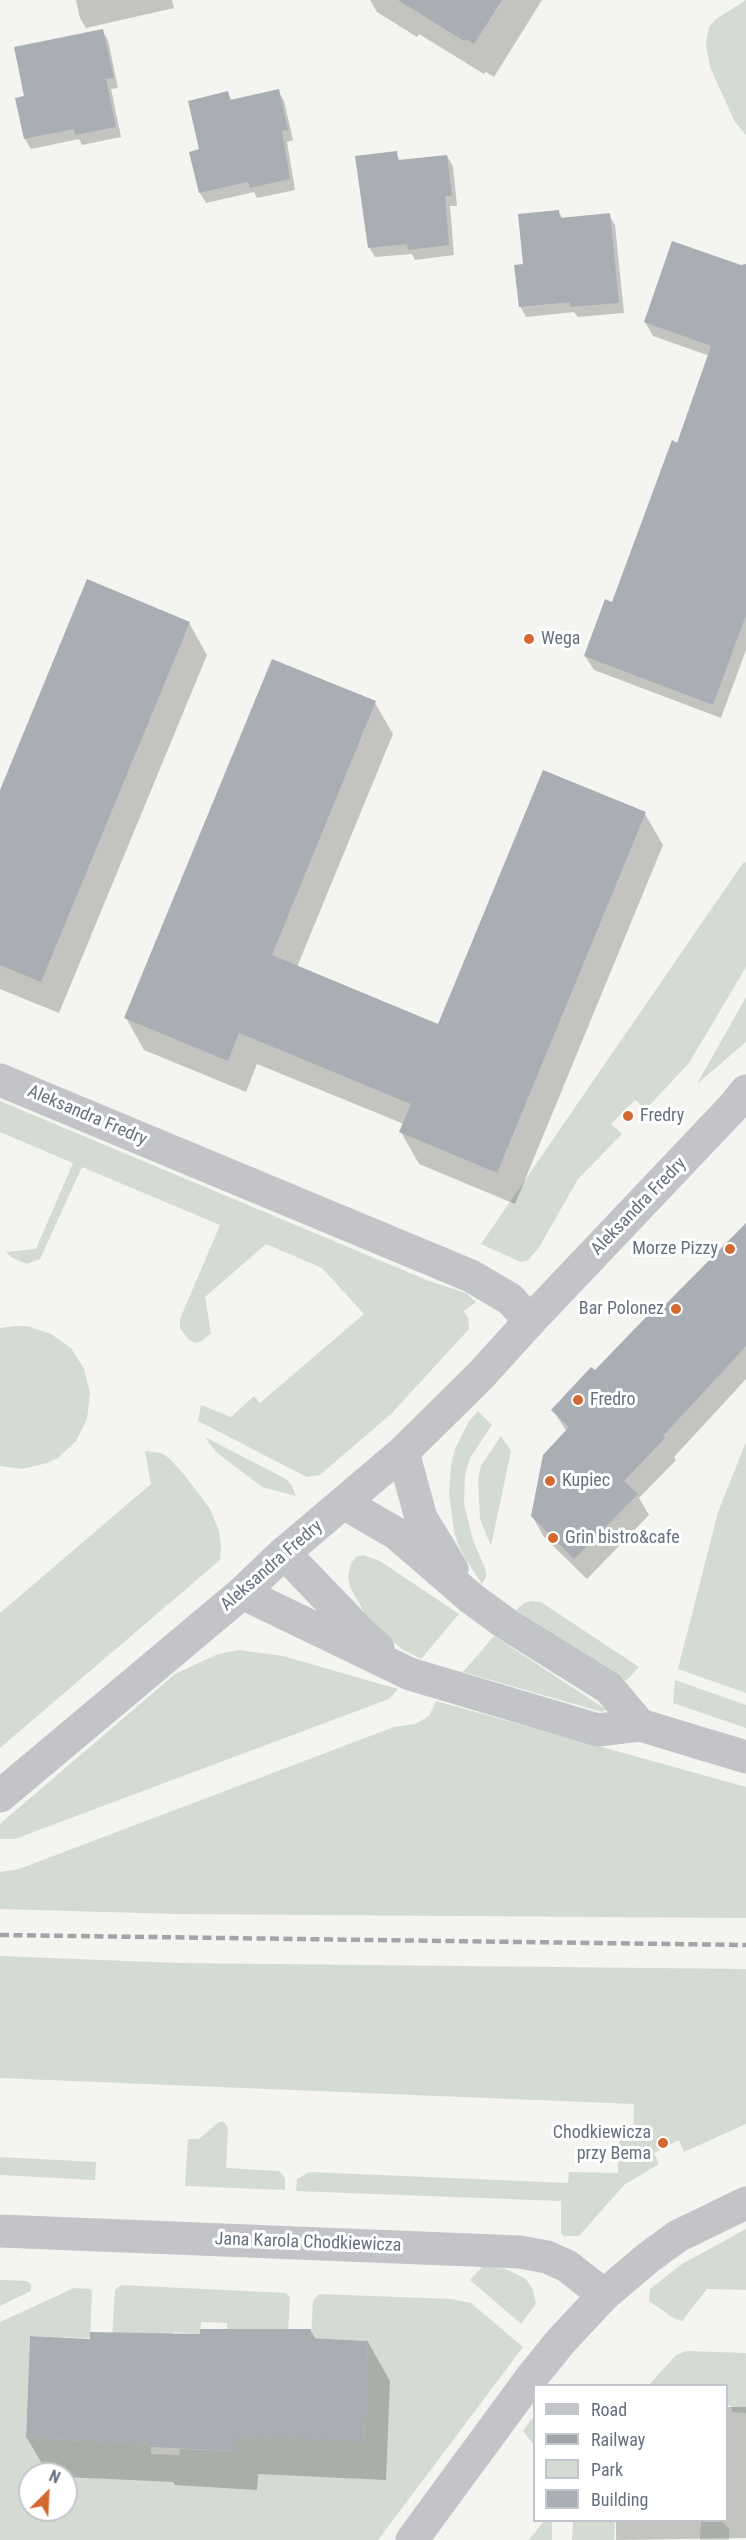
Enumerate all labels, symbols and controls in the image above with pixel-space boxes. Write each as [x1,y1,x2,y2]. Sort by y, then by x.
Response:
place label: Wega [541,628,580,650]
marker: Wega [522,632,536,646]
street label: Aleksandra Fredry [24,1081,150,1151]
place label: Fredry [640,1105,684,1127]
marker: Fredry [621,1109,635,1123]
street label: Aleksandra Fredry [587,1154,691,1260]
place label: Morze Pizzy [632,1238,718,1260]
marker: Morze Pizzy [723,1242,737,1256]
place label: Bar Polonez [579,1298,664,1320]
marker: Bar Polonez [669,1302,683,1316]
place label: Fredro [590,1389,635,1411]
marker: Fredro [571,1393,585,1407]
place label: Kupiec [562,1470,610,1492]
marker: Kupiec [543,1474,557,1488]
street label: Aleksandra Fredry [217,1516,327,1616]
place label: Grin bistro&cafe [565,1527,680,1549]
marker: Grin bistro&cafe [546,1531,560,1545]
place label: Chodkiewicza przy Bema [553,2122,651,2164]
marker: Chodkiewicza przy Bema [656,2136,670,2150]
street label: Jana Karola Chodkiewicza [214,2229,402,2257]
legend [533,2384,728,2522]
text: Road [591,2399,627,2420]
text: Railway [591,2429,645,2450]
text: Park [591,2459,623,2480]
north arrow [18,2462,78,2522]
text: N [46,2466,63,2488]
text: Building [591,2489,648,2510]

